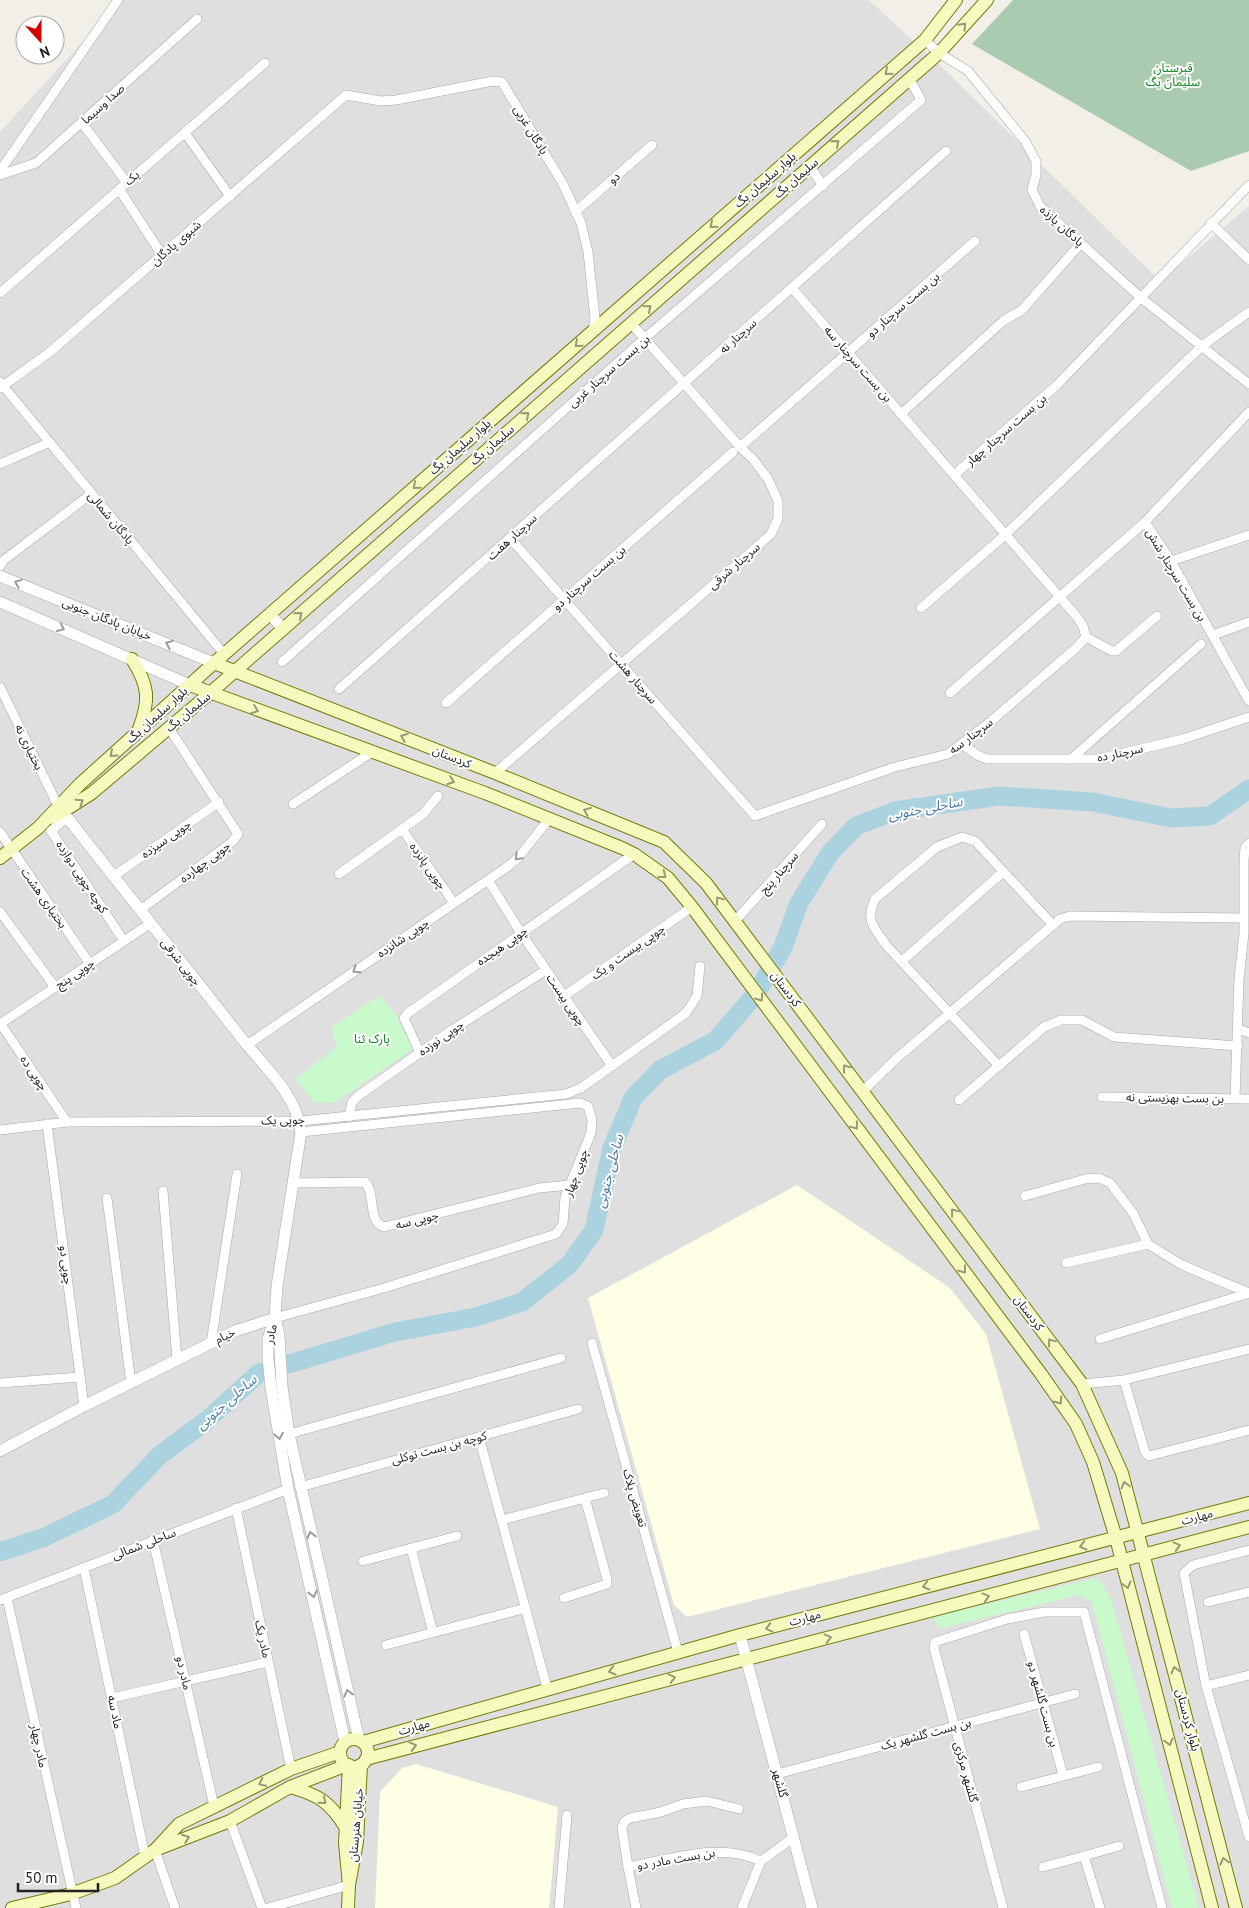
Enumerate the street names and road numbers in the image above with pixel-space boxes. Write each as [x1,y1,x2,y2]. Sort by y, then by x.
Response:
street label: صدا وسیما [78,80,128,127]
street label: پادگان غربی [510,102,552,158]
street label: بلوار سلیمان بگ [731,149,799,211]
street label: سلیمان بگ [770,154,821,201]
street label: یک [121,167,142,188]
street label: دو [605,168,623,187]
street label: پادگان یازذه [1036,202,1088,250]
street label: شیوی پادگان [148,217,204,269]
street label: بن بست سرچنار دو [863,269,943,341]
street label: سرچنار نه [716,315,760,357]
street label: بن بست سرچنار سه [820,322,896,406]
street label: بن بست سرچنار غربی [565,331,653,411]
street label: بن بست سرچنار چهار [962,391,1050,470]
street label: بلوار سلیمان بگ [426,416,494,478]
street label: سلیمان بگ [466,421,517,468]
street label: پادگان شمالی [84,488,138,548]
street label: سرچنار هفت [484,510,540,564]
street label: بن بست سرچنار شش [1142,526,1210,624]
street label: سرچنار شرقی [705,539,763,593]
street label: بن بست سرچنار دو [549,542,629,614]
street label: خیابان پادگان جنوبی [60,594,154,644]
street label: سرچنار هشت [605,647,661,707]
street label: بلوار سلیمان بگ [123,683,190,746]
street label: سلیمان بگ [162,688,213,735]
street label: سرچنار سه [946,714,996,758]
street label: بختیاری نه [12,721,47,772]
street label: سرچنار ده [1096,740,1144,766]
street label: کردستان [431,742,475,771]
street label: چوپی سیزده [138,816,194,862]
street label: کوچه چوپی دوازده [52,838,112,917]
street label: چوپی چهارده [176,838,234,886]
street label: چوپی پانزده [406,839,450,893]
street label: سرچنار پنج [756,848,803,898]
street label: بختیاری هشت [18,865,71,931]
street label: چوپی شانزده [374,915,432,961]
street label: چوپی بیست و یک [588,921,668,983]
street label: چوپی هیجده [473,923,531,969]
street label: چوپی شرقی [157,935,205,989]
street label: چوپی پنج [52,955,98,994]
street label: کردستان [768,968,805,1010]
street label: چوپی بیست [543,971,589,1029]
street label: چوپی نوزده [415,1017,467,1060]
street label: چوپی ده [16,1052,52,1094]
street label: بن بست بهزیستی نه [1126,1089,1224,1106]
street label: چوپی یک [261,1112,305,1128]
street label: چوپی چهار [560,1147,592,1200]
street label: چوپی سه [394,1207,440,1233]
street label: چوپی دو [56,1244,76,1286]
street label: کردستان [1011,1292,1048,1334]
street label: مادر [261,1323,280,1346]
street label: خیام [212,1324,238,1349]
street label: کوچه بن بست توکلی [389,1427,490,1468]
street label: تعویض پلاک [619,1467,651,1529]
street label: مهارت [1179,1505,1214,1528]
street label: ساحلی شمالی [110,1524,178,1563]
street label: مهارت [787,1606,822,1629]
street label: مادر یک [252,1619,275,1659]
street label: مادر دو [173,1655,196,1691]
street label: بن بست گلشهر دو [1025,1659,1062,1749]
street label: بلوار کردستان [1173,1687,1204,1753]
street label: ماد سه [105,1694,126,1730]
street label: بن بست گلشهر یک [879,1714,973,1753]
street label: مهارت [396,1715,431,1738]
street label: مادر چهار [26,1722,51,1769]
street label: گلشهر مرکزی [951,1740,982,1805]
street label: گلشهر [769,1766,792,1800]
street label: خیابان هنرستان [345,1787,366,1863]
street label: بن بست مادر دو [636,1844,716,1873]

